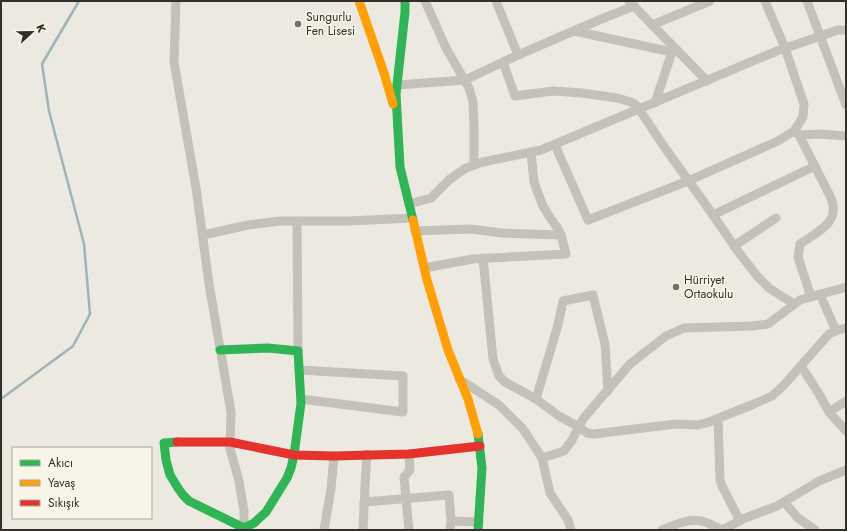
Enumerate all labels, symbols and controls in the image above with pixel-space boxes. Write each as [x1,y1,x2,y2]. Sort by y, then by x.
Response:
place label: Sungurlu Fen Lisesi [306,8,355,40]
north arrow [12,12,52,52]
marker: Sungurlu Fen Lisesi [293,19,303,29]
text: K [32,22,50,35]
place label: Hürriyet Ortaokulu [684,271,733,303]
marker: Hürriyet Ortaokulu [671,282,681,292]
legend [12,447,152,519]
text: Akıcı [48,454,73,472]
text: Yavaş [48,474,75,492]
text: Sıkışık [48,494,80,512]

